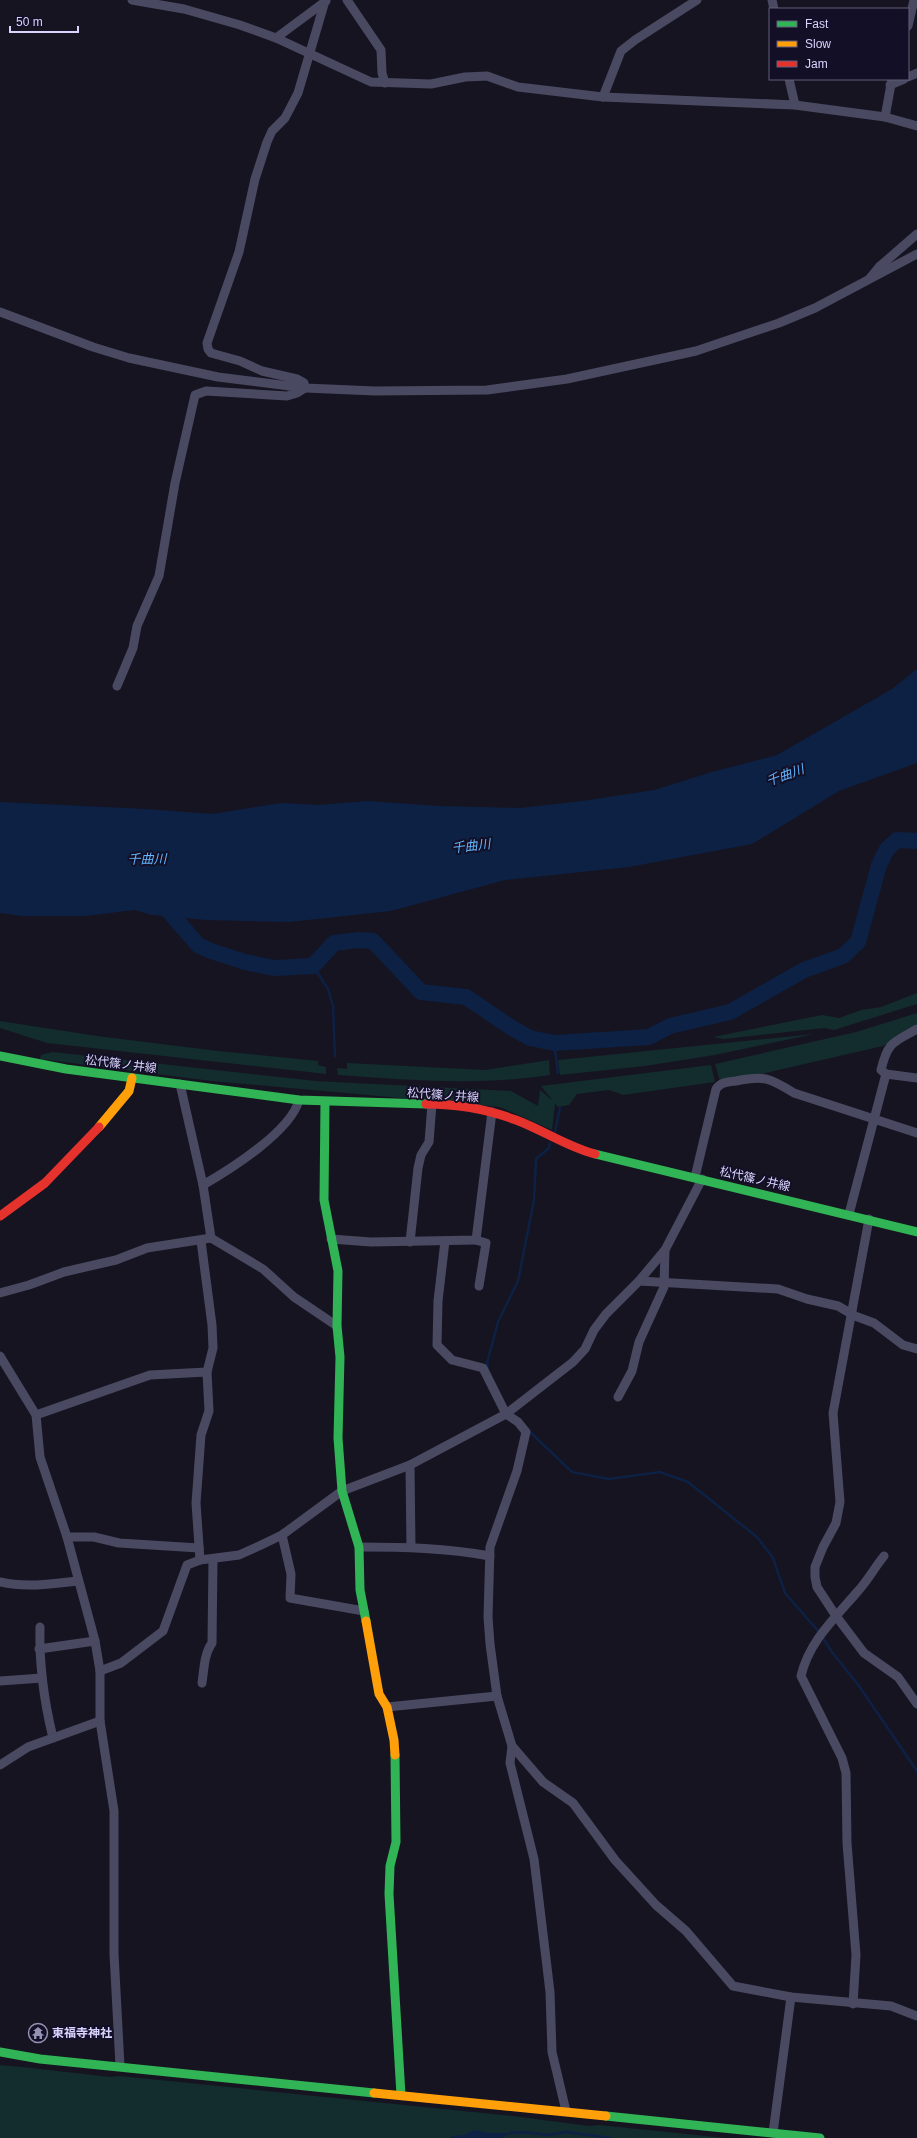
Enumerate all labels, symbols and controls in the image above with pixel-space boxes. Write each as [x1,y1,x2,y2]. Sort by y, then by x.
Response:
scale bar [10,8,78,34]
legend [769,8,909,80]
text: 50 m [16,15,43,29]
text: Fast [805,17,829,31]
text: Slow [805,37,831,51]
text: Jam [805,57,828,71]
water label: 千曲川 [764,761,808,789]
water label: 千曲川 [451,836,493,856]
water label: 千曲川 [127,851,169,867]
street label: 松代篠ノ井線 [84,1053,158,1075]
street label: 松代篠ノ井線 [407,1086,479,1104]
street label: 松代篠ノ井線 [718,1164,792,1194]
temple icon: 東福寺神社 [27,2022,49,2044]
place label: 東福寺神社 [52,2026,112,2040]

